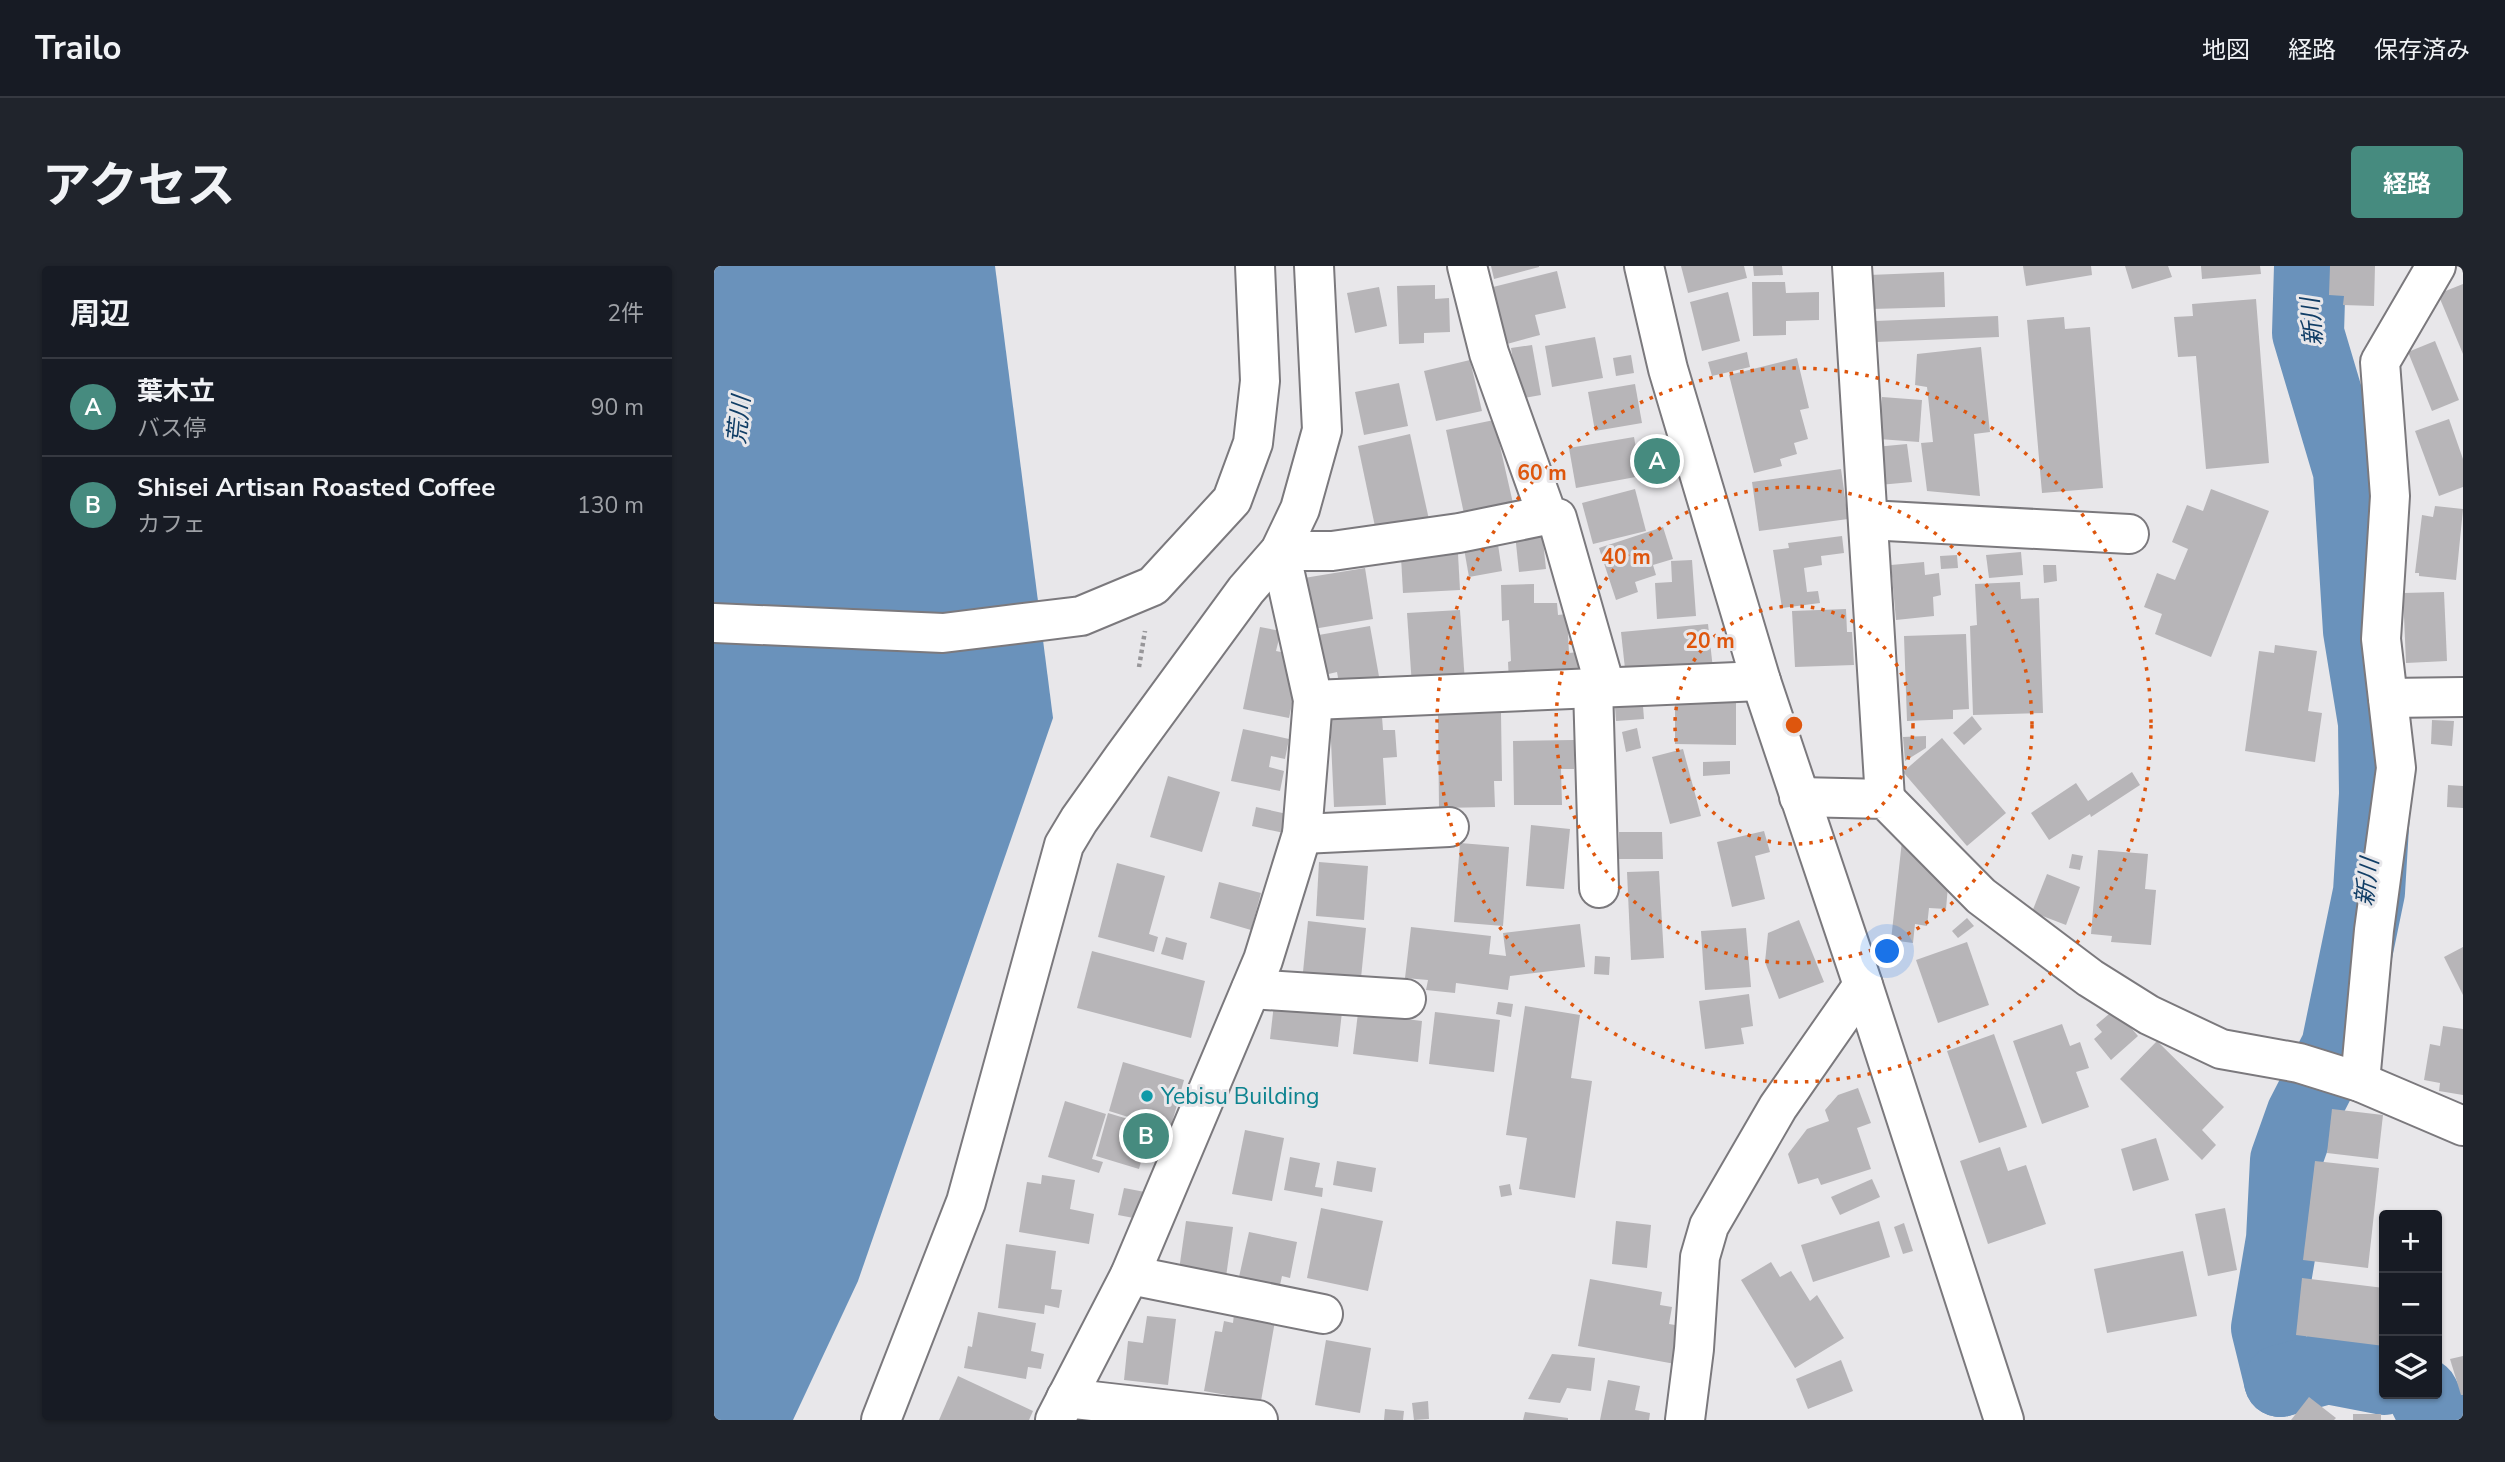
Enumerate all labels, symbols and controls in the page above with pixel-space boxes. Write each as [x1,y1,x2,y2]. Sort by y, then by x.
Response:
text: Trailo [35,26,122,71]
text: 地図 [2202,34,2250,66]
text: 経路 [2288,34,2336,66]
text: 保存済み [2374,34,2470,66]
button: 経路 [2351,146,2463,218]
text: アクセス [42,152,236,219]
text: 周辺 [70,294,130,335]
water label: 新川 [2294,294,2330,347]
text: 2件 [607,298,644,329]
text: 葉木立 [137,374,215,409]
water label: 荒川 [721,391,758,446]
text: A [84,392,102,423]
text: 90 m [591,392,644,423]
text: バス停 [137,413,206,444]
pin: A [1634,435,1680,487]
text: 60 m [1517,459,1567,487]
text: Shisei Artisan Roasted Coffee [137,470,495,505]
text: B [85,490,101,521]
text: 130 m [577,490,644,521]
text: カフェ [137,509,206,540]
text: 40 m [1601,543,1651,571]
text: 20 m [1685,627,1735,655]
centre of rings [1782,713,1806,737]
water label: 新川 [2348,853,2386,908]
your location [1870,934,1904,968]
place label: Yebisu Building [1160,1081,1320,1112]
marker: Yebisu Building [1139,1088,1155,1104]
pin: B [1123,1110,1169,1162]
map controls [2379,1210,2442,1399]
button: + [2379,1210,2442,1273]
button: − [2379,1273,2442,1336]
button: layers [2379,1336,2442,1399]

